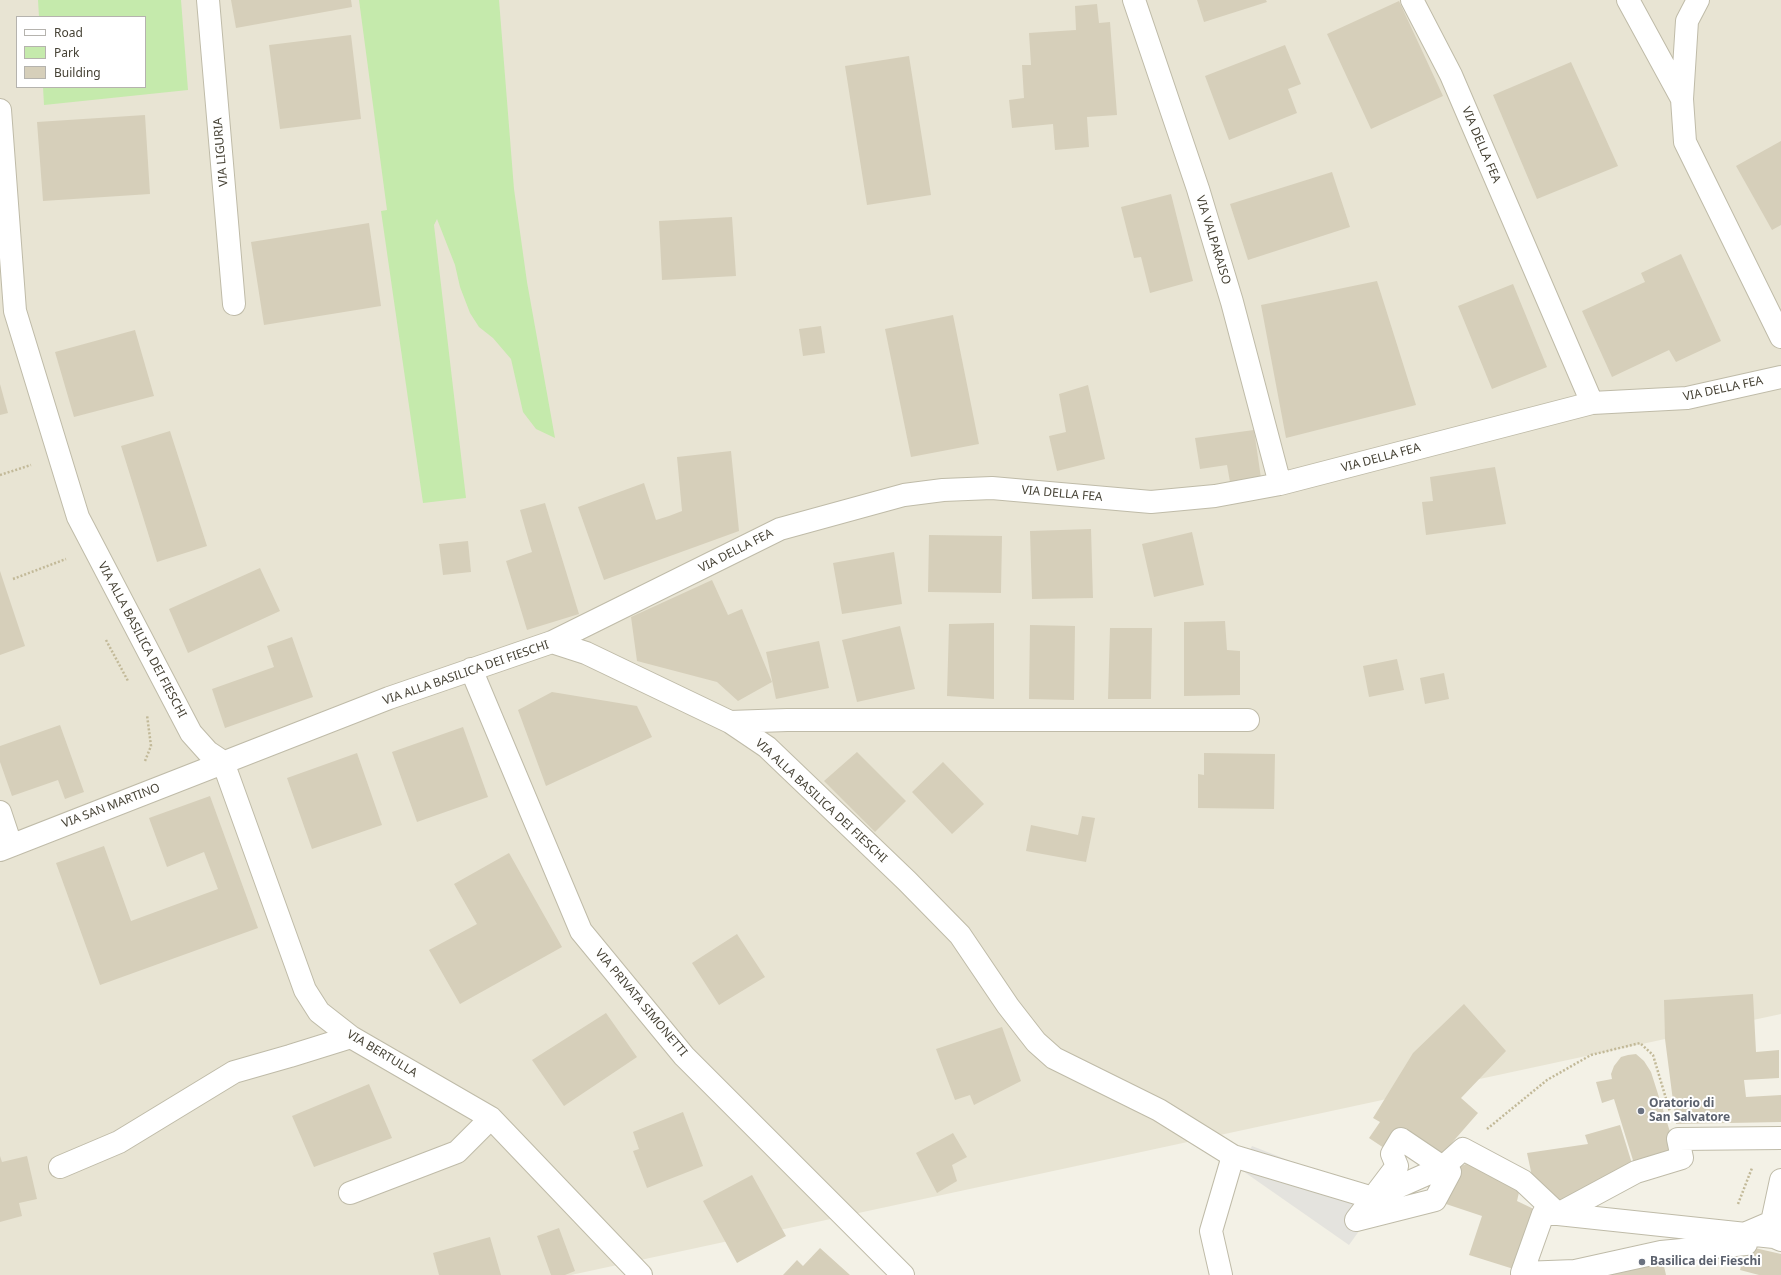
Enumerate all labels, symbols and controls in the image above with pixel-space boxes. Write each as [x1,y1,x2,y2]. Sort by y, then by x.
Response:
legend [16,16,146,88]
text: Road [54,24,83,41]
text: Park [54,44,79,61]
text: Building [54,64,101,81]
street label: VIA DELLA FEA [1458,105,1504,185]
street label: VIA LIGURIA [211,117,231,187]
street label: VIA VALPARAISO [1193,194,1233,286]
street label: VIA DELLA FEA [1682,373,1764,405]
street label: VIA DELLA FEA [1340,441,1422,475]
street label: VIA DELLA FEA [1021,483,1103,505]
street label: VIA DELLA FEA [696,526,776,576]
street label: VIA ALLA BASILICA DEI FIESCHI [95,560,189,720]
street label: VIA ALLA BASILICA DEI FIESCHI [381,638,551,708]
street label: VIA ALLA BASILICA DEI FIESCHI [752,736,890,866]
street label: VIA SAN MARTINO [60,781,162,831]
street label: VIA PRIVATA SIMONETTI [592,947,690,1059]
street label: VIA BERTULLA [344,1027,420,1081]
place label: Oratorio di San Salvatore [1649,1097,1730,1125]
marker: Oratorio di San Salvatore [1636,1106,1646,1116]
place label: Basilica dei Fieschi [1650,1255,1761,1269]
marker: Basilica dei Fieschi [1637,1257,1647,1267]

